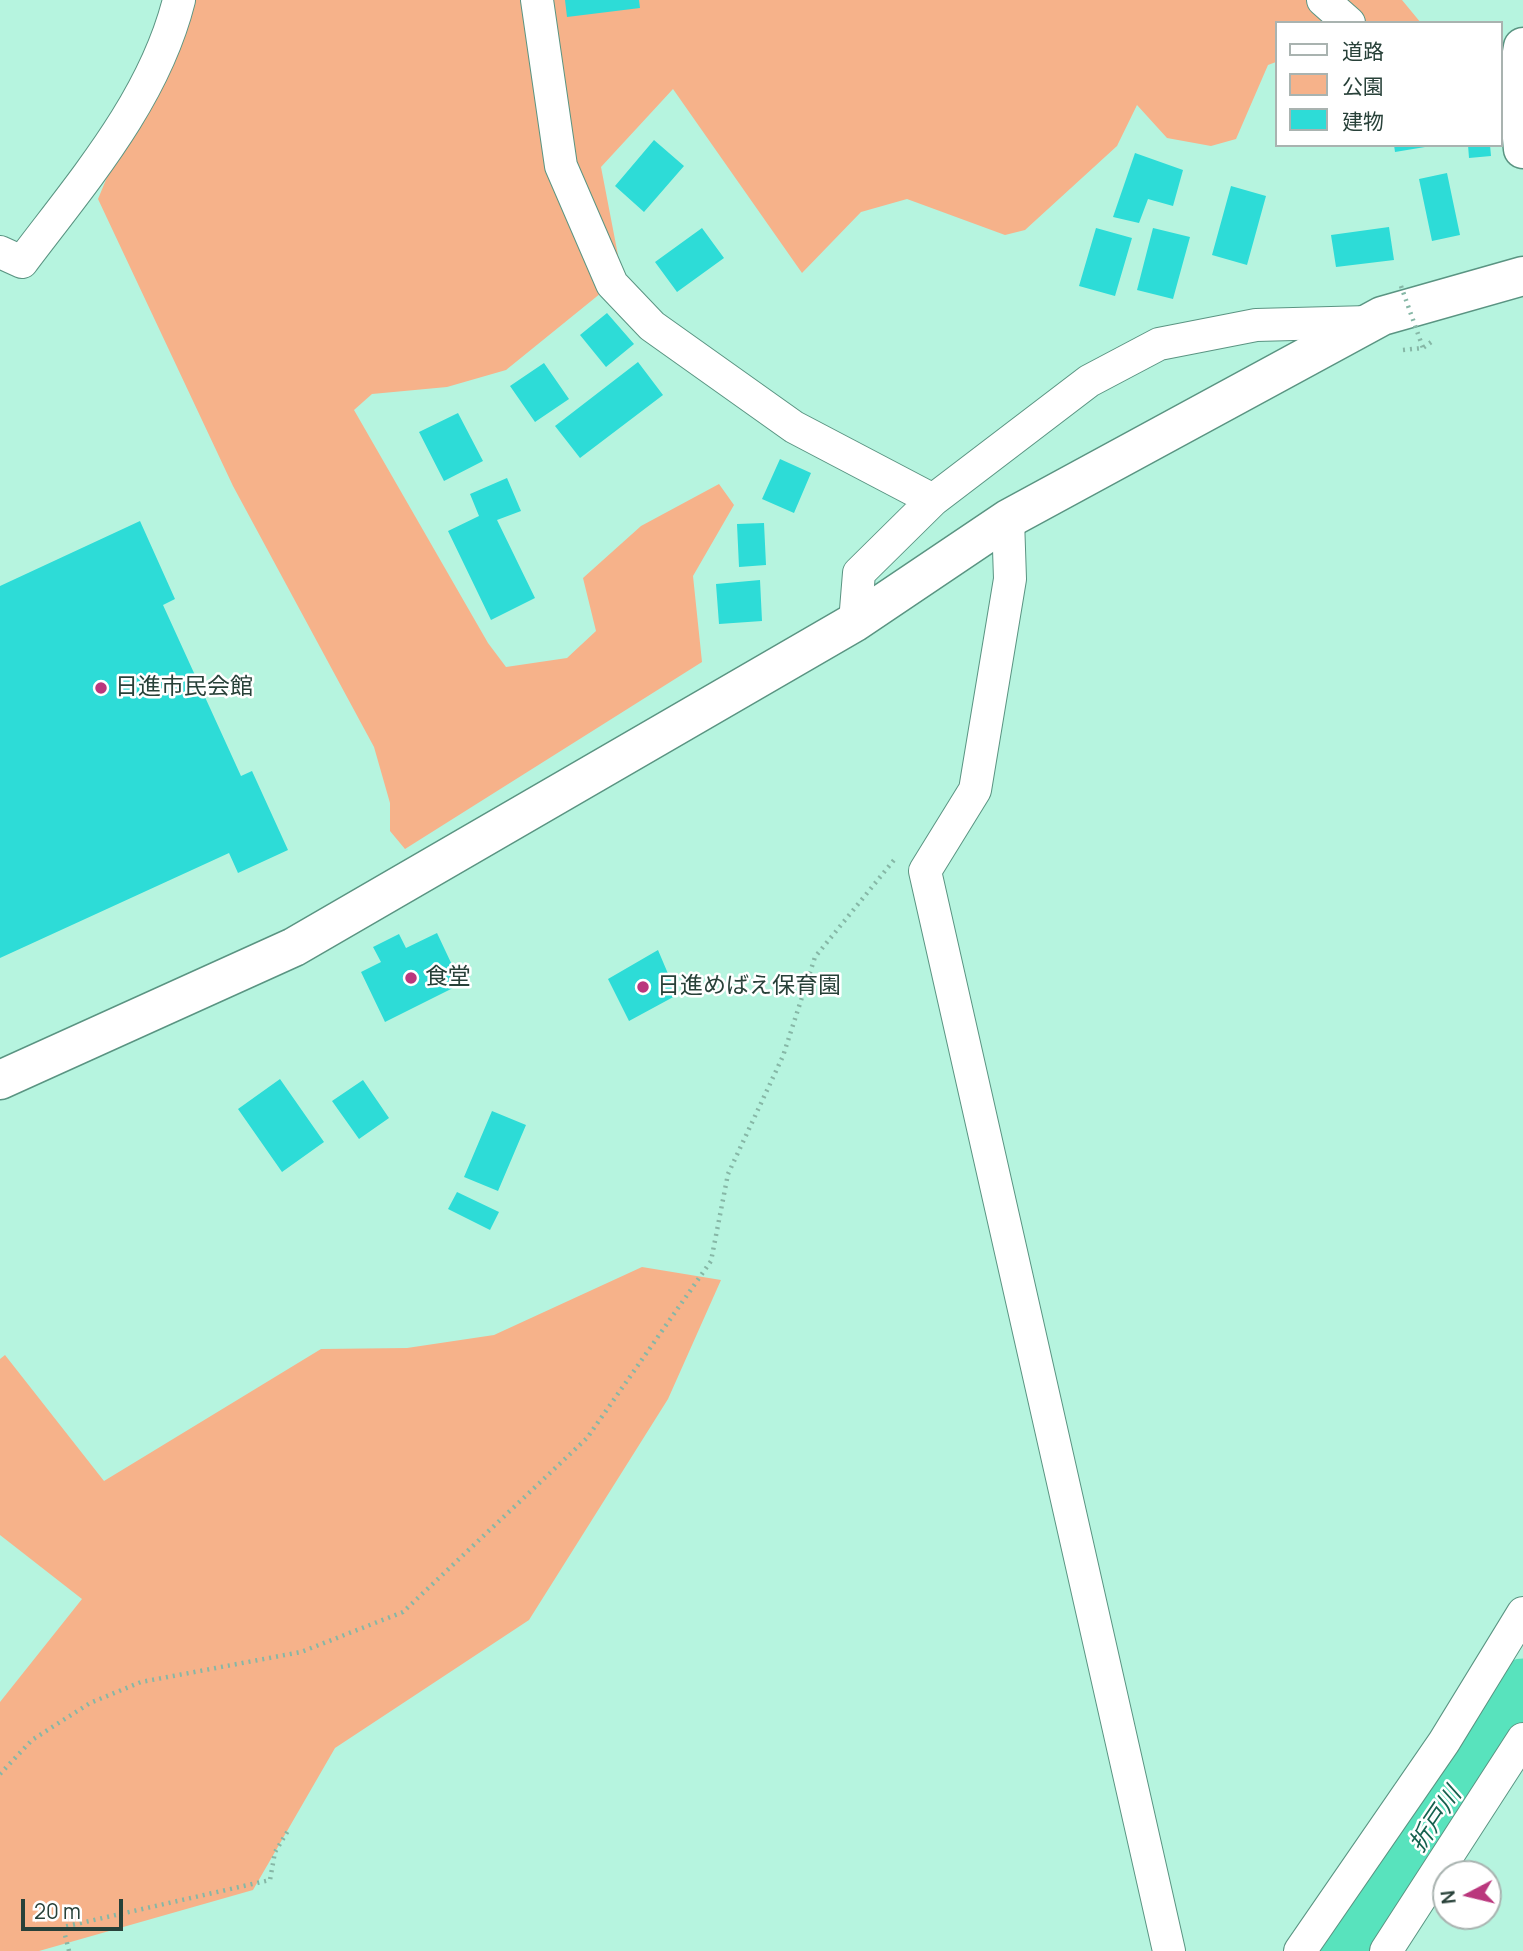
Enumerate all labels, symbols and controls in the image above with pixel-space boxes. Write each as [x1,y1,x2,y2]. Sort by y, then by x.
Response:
legend [1274,21,1502,147]
text: 道路 [1342,37,1384,65]
text: 公園 [1342,72,1384,100]
text: 建物 [1342,107,1384,135]
place label: 日進市民会館 [115,674,253,702]
marker: 日進市民会館 [93,680,109,696]
place label: 食堂 [425,964,471,992]
marker: 食堂 [403,970,419,986]
place label: 日進めばえ保育園 [657,973,841,1001]
marker: 日進めばえ保育園 [635,979,651,995]
water label: 折戸川 [1404,1782,1468,1858]
north arrow [1432,1860,1502,1930]
scale bar [24,1884,126,1928]
text: N [1434,1889,1462,1906]
text: 20 m [34,1897,81,1925]

